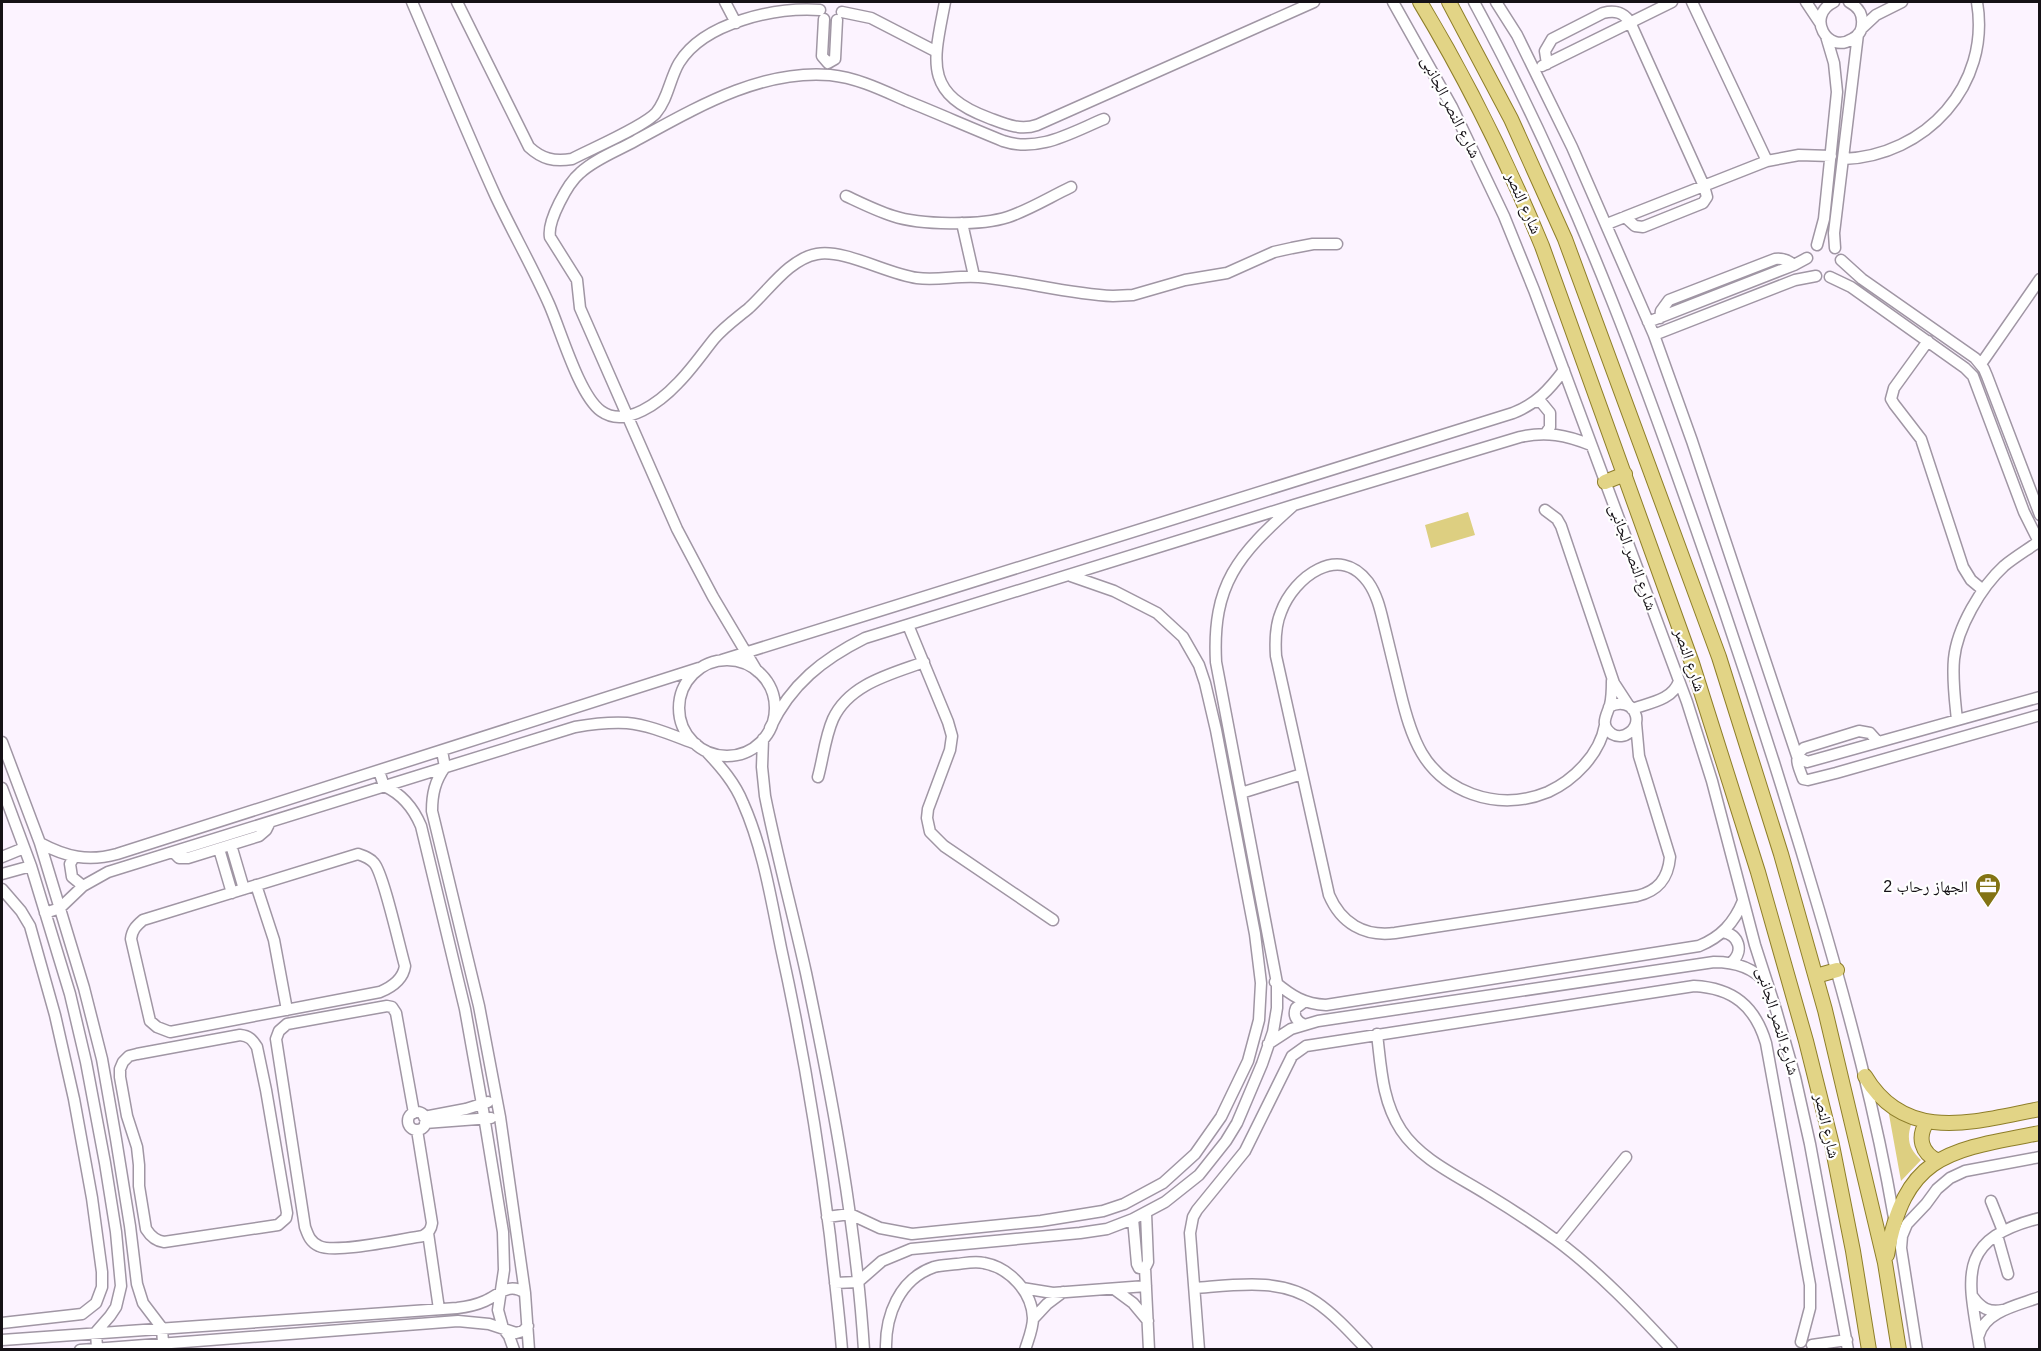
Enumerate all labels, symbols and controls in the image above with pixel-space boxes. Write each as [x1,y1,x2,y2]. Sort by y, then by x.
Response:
street label: شارع النصر الجانبى [1416,53,1484,162]
street label: شارع النصر [1501,169,1545,237]
street label: شارع النصر الجانبى [1604,501,1660,613]
street label: شارع النصر [1669,625,1709,694]
office icon: الجهاز رحاب 2 [1973,871,2003,909]
place label: الجهاز رحاب 2 [1883,878,1968,896]
street label: شارع النصر الجانبى [1752,965,1803,1078]
street label: شارع النصر [1809,1091,1843,1160]

